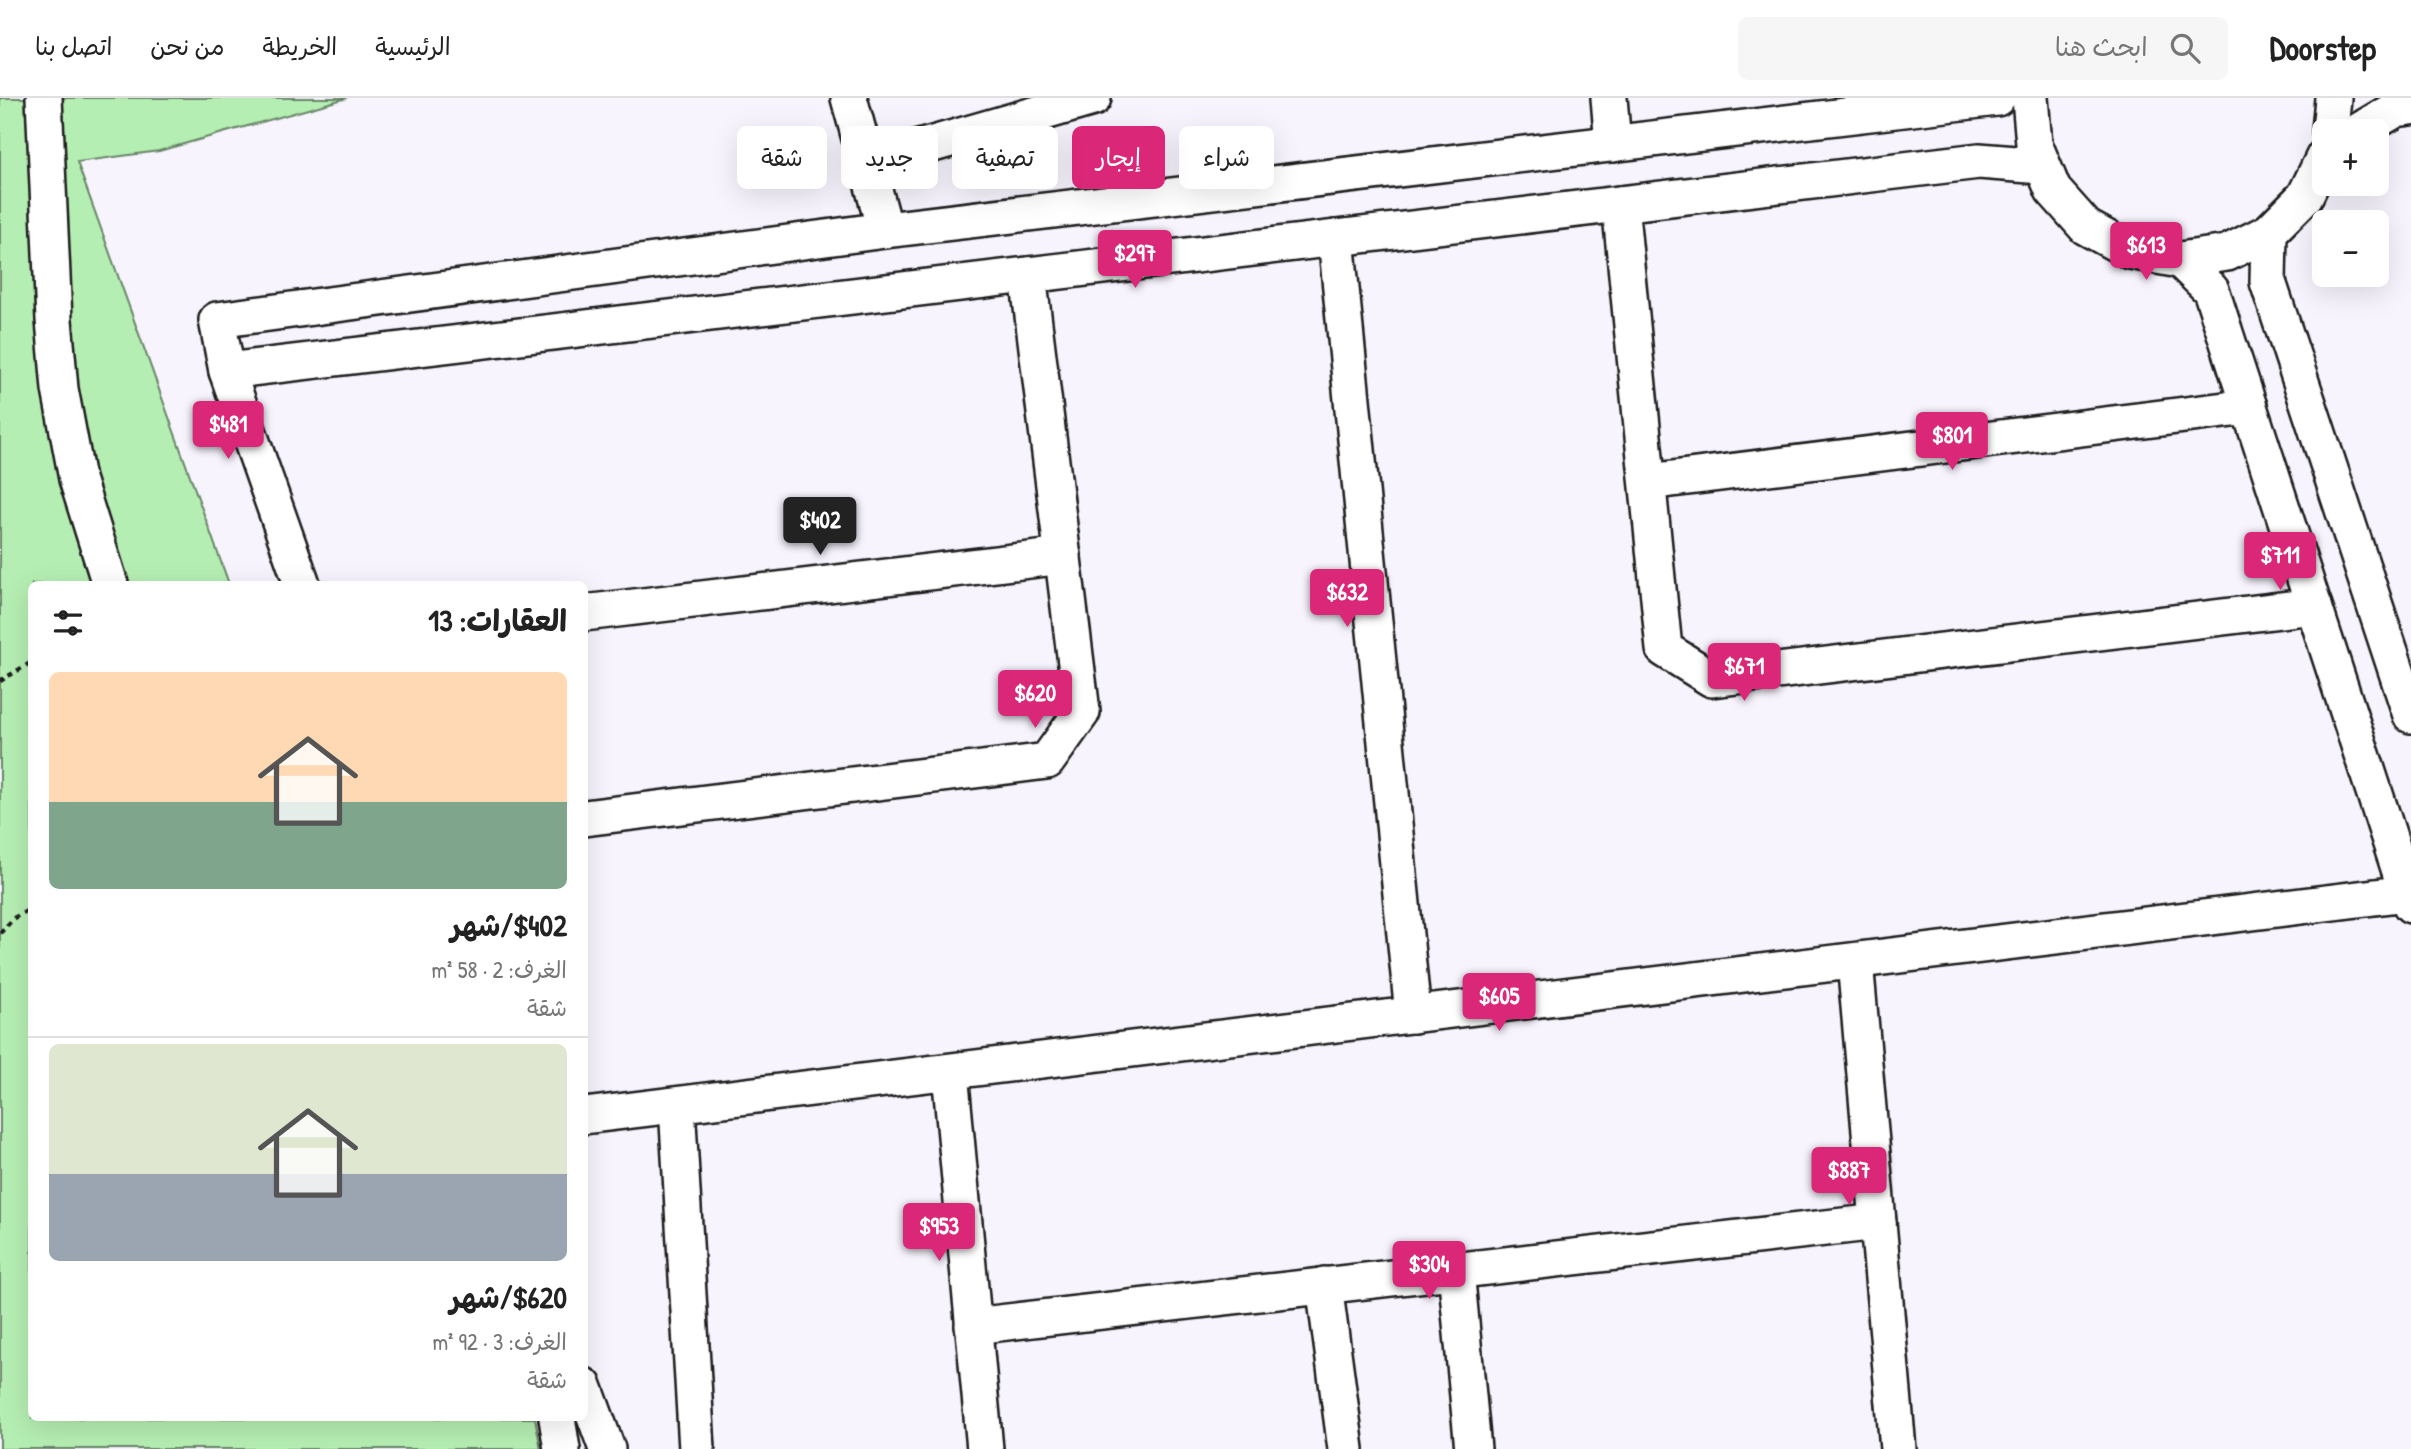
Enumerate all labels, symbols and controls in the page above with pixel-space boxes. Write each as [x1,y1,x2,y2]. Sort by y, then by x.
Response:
search box [1738,17,2228,80]
text: Doorstep [2270,26,2376,70]
text: ابحث هنا [2055,29,2148,64]
icon: search [2166,29,2204,67]
text: اتصل بنا [35,30,112,62]
text: من نحن [150,30,224,62]
text: الخريطة [262,30,337,62]
text: الرئيسية [375,30,451,62]
map controls [2312,119,2389,287]
button: + [2312,119,2389,196]
chip: شقة [737,126,827,189]
chip: جديد [841,126,938,189]
chip: تصفية [952,126,1058,189]
chip: إيجار [1072,126,1165,189]
chip: شراء [1179,126,1274,189]
button: − [2312,210,2389,287]
pin: $613 [2105,222,2187,282]
text: $613 [2126,229,2166,260]
pin: $297 [1094,230,1176,290]
text: $297 [1114,237,1156,268]
pin: $481 [187,402,269,461]
text: $481 [209,408,247,439]
pin: $801 [1911,412,1993,472]
text: $801 [1932,419,1972,450]
pin: $402 [779,498,861,557]
text: $402 [799,504,841,535]
pin: $711 [2239,532,2321,592]
text: $711 [2260,539,2300,570]
pin: $632 [1306,570,1388,629]
text: $632 [1326,576,1368,607]
text: العقارات: 13 [428,600,567,640]
icon: filters [49,604,87,642]
pin: $671 [1703,644,1785,703]
text: $671 [1724,650,1764,681]
pin: $620 [994,670,1076,730]
text: $620 [1014,677,1056,708]
icon: home [245,718,371,844]
text: $402/شهر [450,905,567,945]
text: الغرف: 2 · 58 m² [431,954,567,985]
pin: $605 [1458,974,1540,1033]
text: $605 [1479,980,1519,1011]
text: شقة [527,992,567,1023]
icon: home [245,1090,371,1216]
pin: $887 [1808,1148,1890,1207]
text: $887 [1828,1154,1870,1185]
pin: $953 [898,1204,980,1263]
text: $953 [919,1210,959,1241]
pin: $304 [1388,1242,1470,1301]
text: $304 [1409,1248,1449,1279]
text: $620/شهر [450,1277,567,1317]
text: الغرف: 3 · 92 m² [432,1326,567,1357]
text: شقة [527,1364,567,1395]

